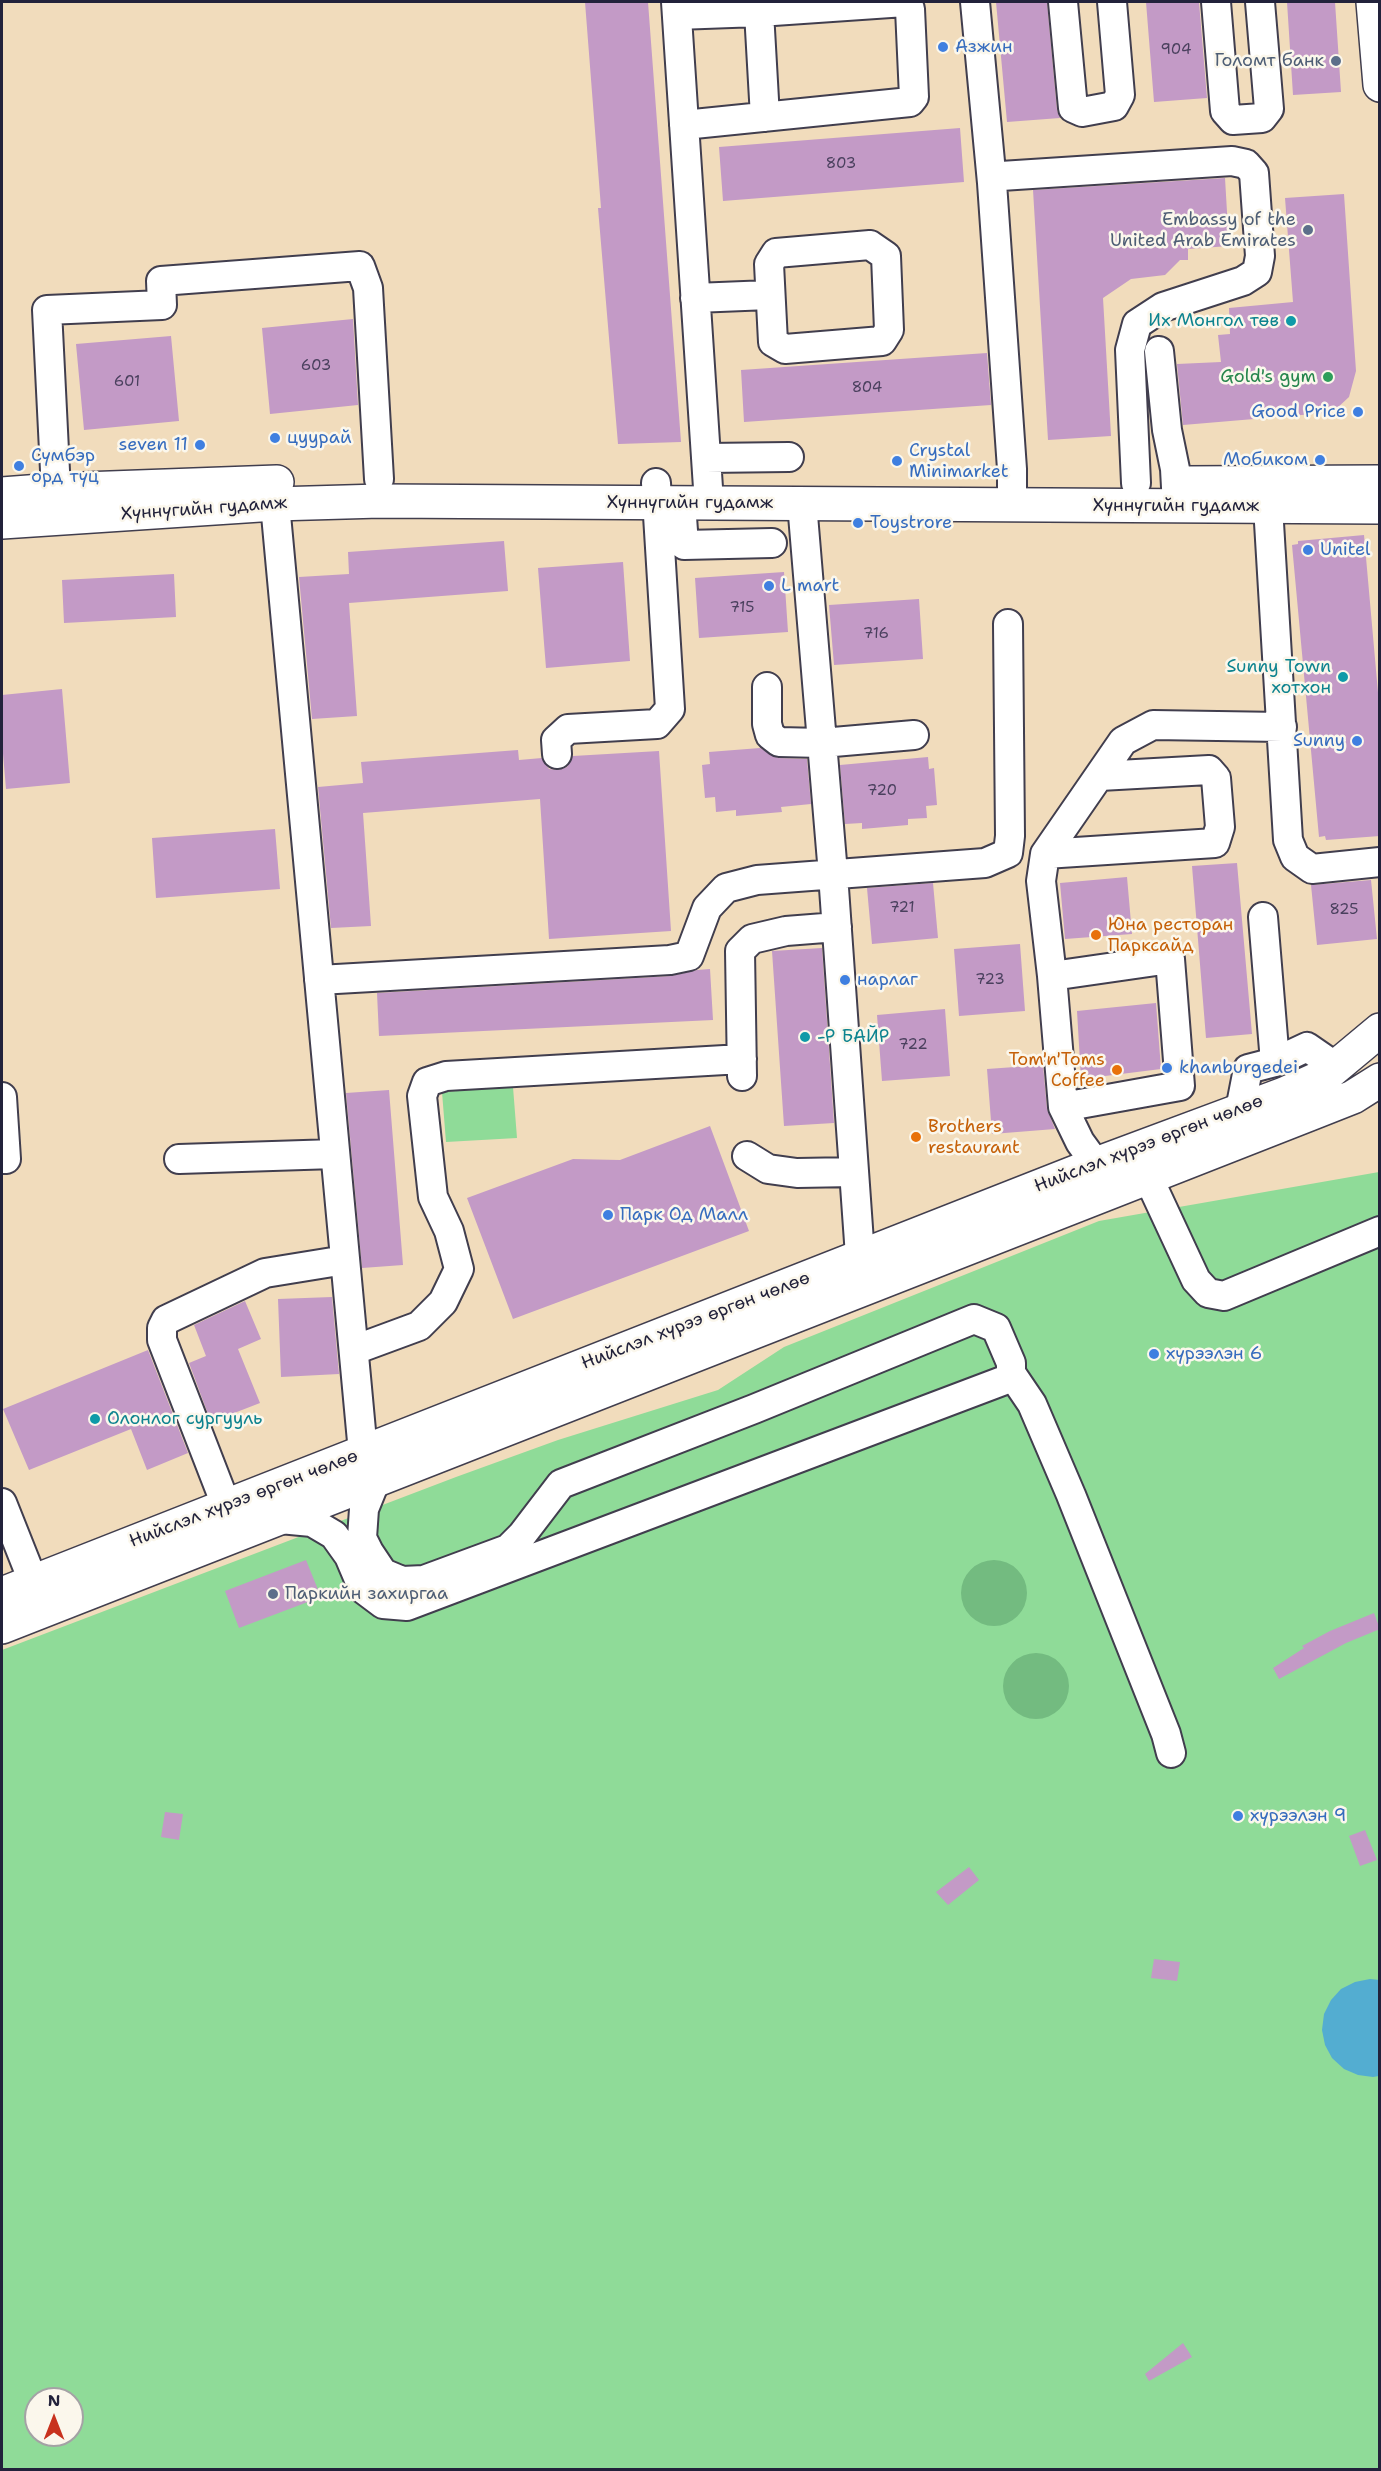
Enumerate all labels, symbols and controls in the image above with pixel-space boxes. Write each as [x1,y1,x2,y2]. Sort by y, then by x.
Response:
place label: Азжин [955,36,1012,58]
marker: Азжин [936,40,950,54]
house number: 904 [1161,41,1191,59]
place label: Голомт банк [1214,50,1324,72]
marker: Голомт банк [1329,54,1343,68]
house number: 803 [826,155,856,173]
place label: Embassy of the United Arab Emirates [1110,209,1296,252]
marker: Embassy of the United Arab Emirates [1301,223,1315,237]
place label: Их Монгол төв [1148,310,1279,332]
marker: Их Монгол төв [1284,314,1298,328]
house number: 603 [301,357,331,375]
place label: Gold's gym [1220,366,1316,388]
marker: Gold's gym [1321,370,1335,384]
house number: 601 [114,373,140,391]
house number: 804 [852,379,882,397]
place label: Good Price [1251,401,1346,423]
marker: Good Price [1351,405,1365,419]
place label: цуурай [287,427,352,449]
marker: цуурай [268,431,282,445]
place label: seven 11 [119,434,188,456]
marker: seven 11 [193,438,207,452]
place label: Crystal Minimarket [909,440,1009,482]
place label: Сүмбэр орд түц [31,445,99,488]
place label: Мобиком [1223,449,1308,471]
marker: Мобиком [1313,453,1327,467]
marker: Crystal Minimarket [890,454,904,468]
marker: Сүмбэр орд түц [12,459,26,473]
street label: Хүннүгийн гудамж [120,492,288,526]
street label: Хүннүгийн гудамж [607,492,773,514]
street label: Хүннүгийн гудамж [1093,495,1259,517]
place label: Toystrore [870,512,952,534]
marker: Toystrore [851,516,865,530]
place label: Unitel [1320,539,1370,561]
marker: Unitel [1301,543,1315,557]
place label: L mart [781,575,839,597]
marker: L mart [762,579,776,593]
house number: 715 [730,599,754,617]
house number: 716 [863,625,889,643]
place label: Sunny Town хотхон [1227,656,1331,698]
marker: Sunny Town хотхон [1336,670,1350,684]
place label: Sunny [1293,730,1345,752]
marker: Sunny [1350,734,1364,748]
house number: 720 [867,782,897,800]
house number: 721 [889,899,915,917]
house number: 825 [1330,901,1358,919]
place label: Юна ресторан Парксайд [1108,914,1233,956]
marker: Юна ресторан Парксайд [1089,928,1103,942]
place label: нарлаг [857,969,918,991]
house number: 723 [975,971,1005,989]
marker: нарлаг [838,973,852,987]
place label: -Р БАЙР [817,1026,889,1048]
marker: -Р БАЙР [798,1030,812,1044]
house number: 722 [898,1036,928,1054]
place label: Tom'n'Toms Coffee [1008,1049,1105,1092]
place label: khanburgedei [1179,1057,1298,1079]
marker: khanburgedei [1160,1061,1174,1075]
marker: Tom'n'Toms Coffee [1110,1063,1124,1077]
street label: Нийслэл хүрээ өргөн чөлөө [1032,1090,1266,1198]
place label: Brothers restaurant [928,1116,1020,1158]
marker: Brothers restaurant [909,1130,923,1144]
place label: Парк Од Малл [620,1204,748,1226]
marker: Парк Од Малл [601,1208,615,1222]
street label: Нийслэл хүрээ өргөн чөлөө [579,1267,813,1375]
place label: хүрээлэн 6 [1166,1343,1262,1365]
marker: хүрээлэн 6 [1147,1347,1161,1361]
place label: Олонлог сургууль [107,1408,262,1430]
marker: Олонлог сургууль [88,1412,102,1426]
street label: Нийслэл хүрээ өргөн чөлөө [127,1445,361,1553]
place label: Паркийн захиргаа [285,1583,448,1605]
marker: Паркийн захиргаа [266,1587,280,1601]
place label: хүрээлэн 9 [1250,1805,1346,1827]
marker: хүрээлэн 9 [1231,1809,1245,1823]
north arrow [24,2387,84,2447]
text: N [48,2390,60,2411]

